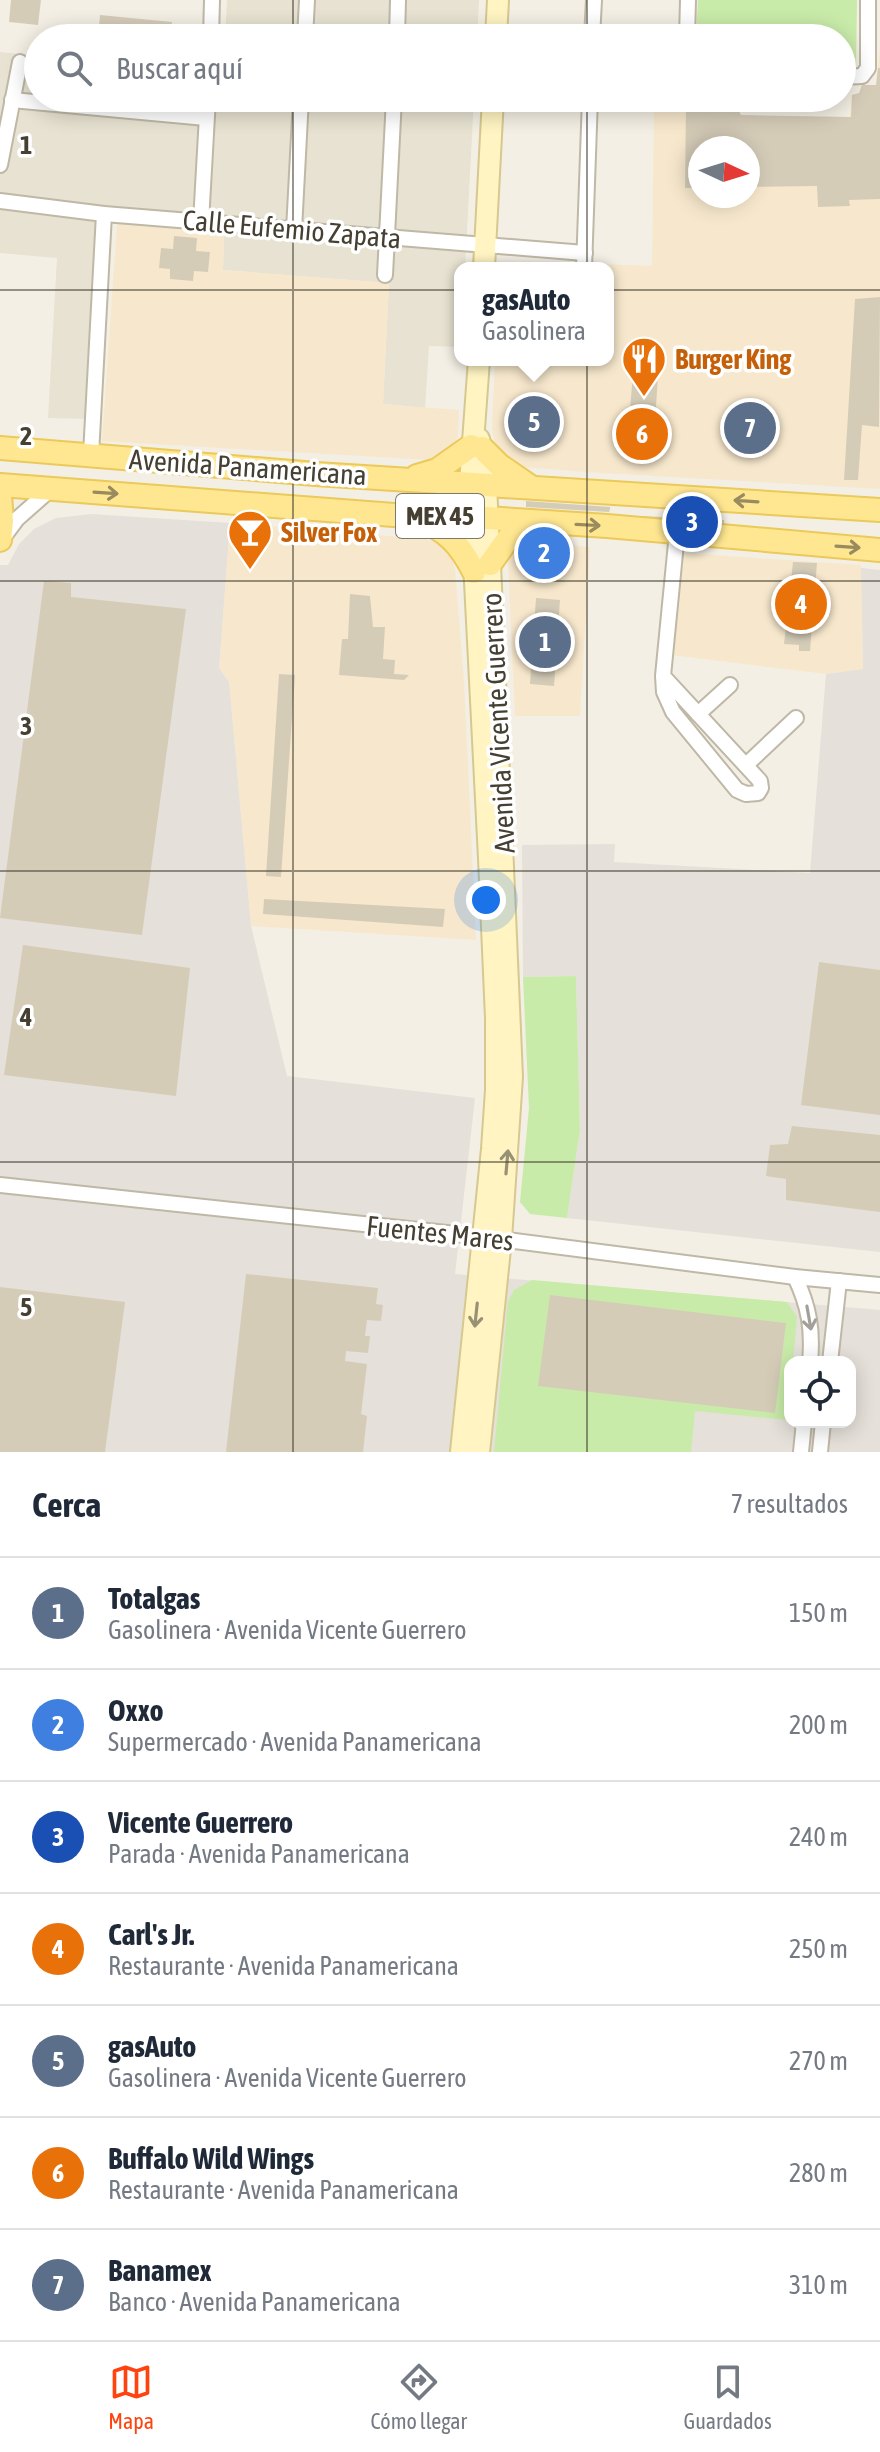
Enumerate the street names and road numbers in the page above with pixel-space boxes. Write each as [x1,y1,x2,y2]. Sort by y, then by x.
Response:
street label: Calle Eufemio Zapata [181,204,403,254]
street label: Avenida Panamericana [128,443,368,491]
road number: MEX 45 [396,494,484,538]
street label: Avenida Vicente Guerrero [475,592,521,854]
street label: Fuentes Mares [365,1209,515,1257]

